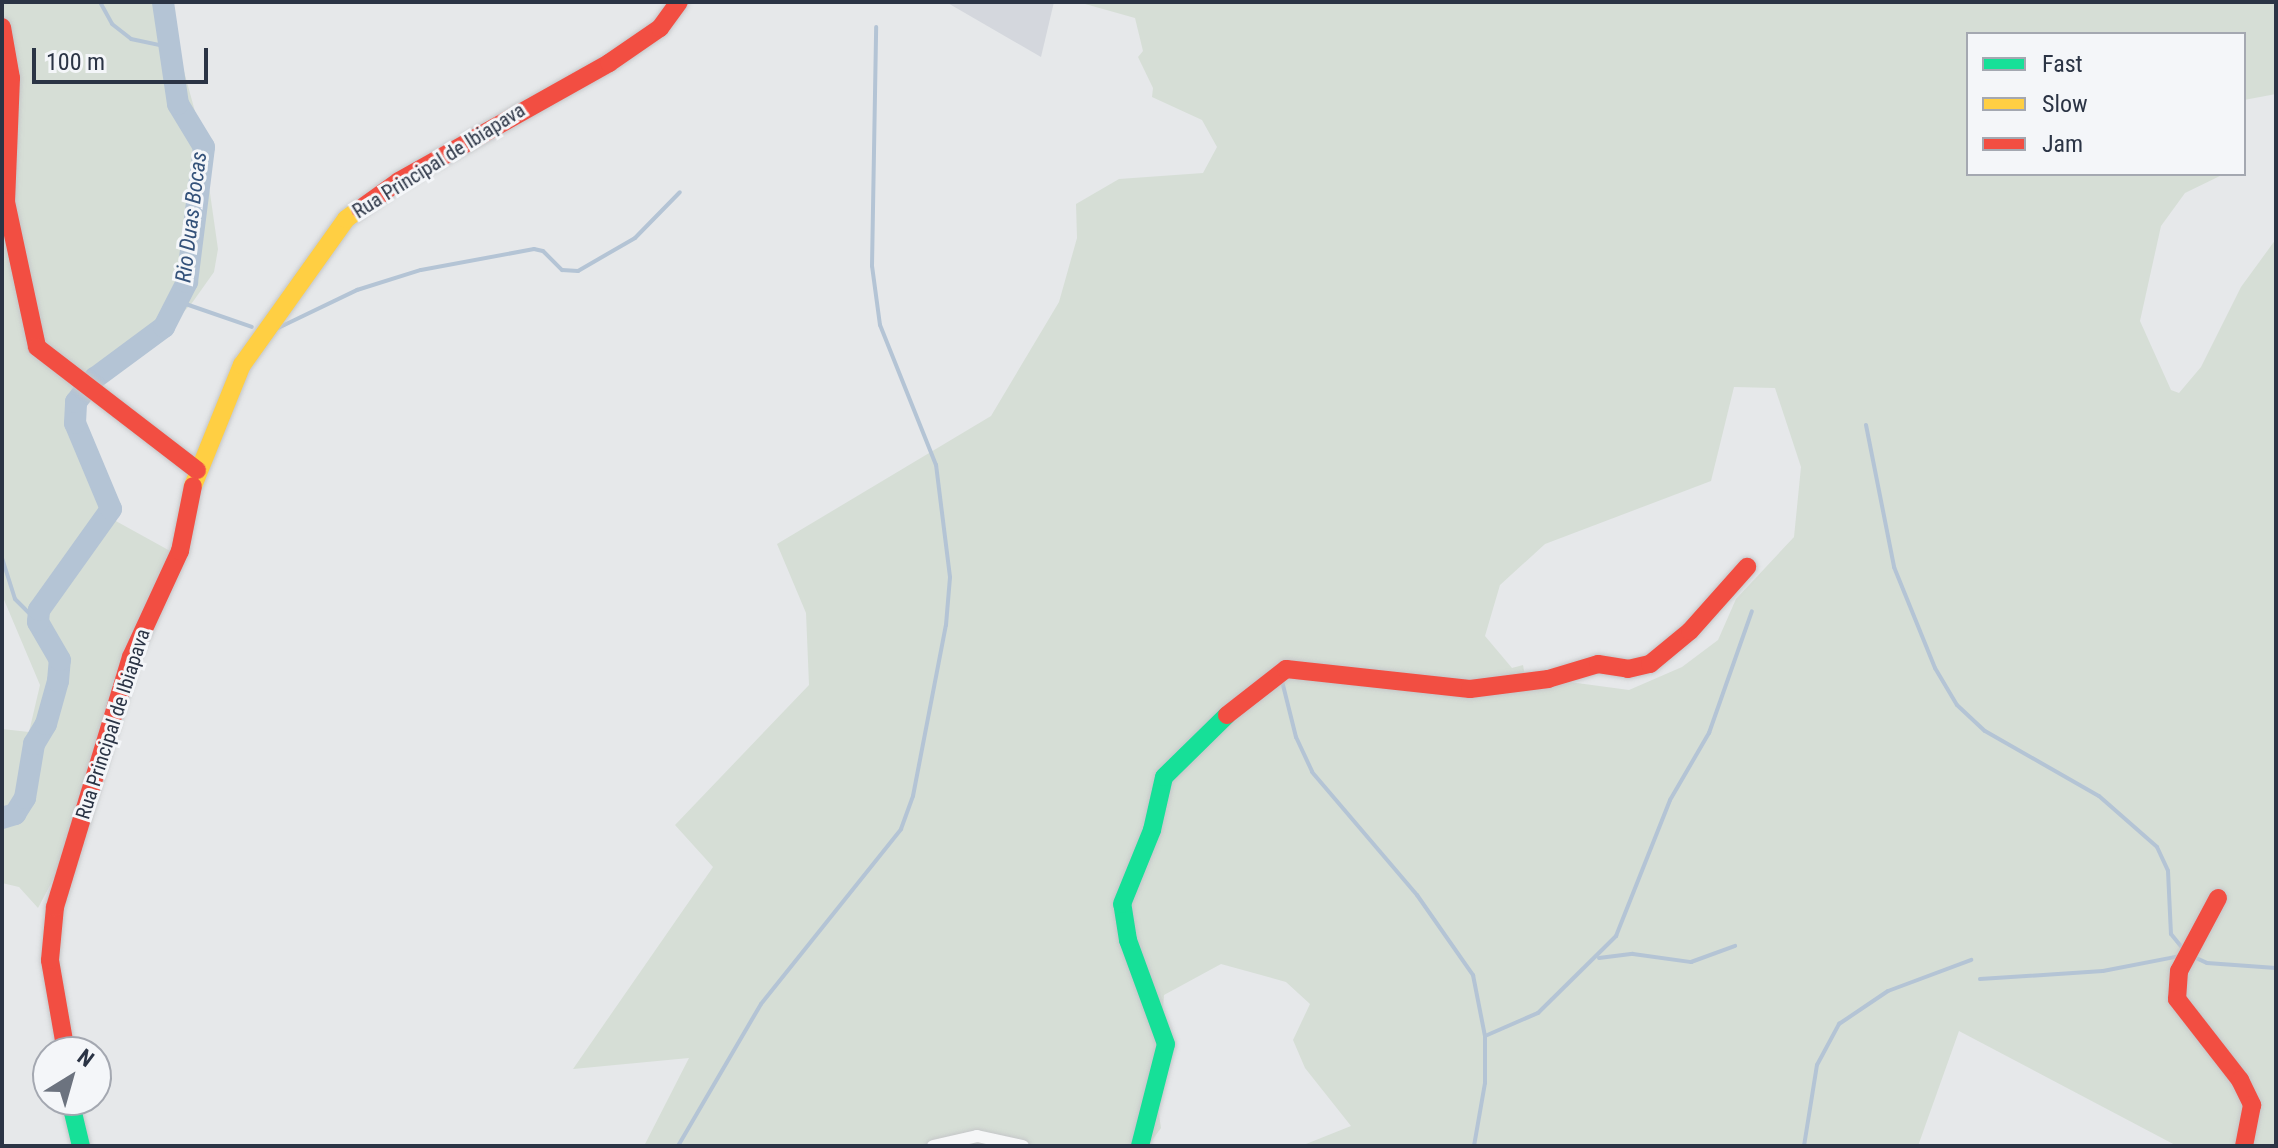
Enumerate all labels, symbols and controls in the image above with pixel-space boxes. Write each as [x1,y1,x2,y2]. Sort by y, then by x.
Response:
scale bar [36,32,212,82]
legend [1966,32,2246,176]
text: 100 m [46,48,105,76]
text: Fast [2042,50,2083,78]
text: Slow [2042,90,2088,118]
street label: Rua Principal de Ibiapava [348,98,530,224]
text: Jam [2042,130,2083,158]
water label: Rio Duas Bocas [170,150,212,284]
street label: Rua Principal de Ibiapava [71,626,155,822]
north arrow [32,1036,112,1116]
text: N [73,1044,98,1072]

